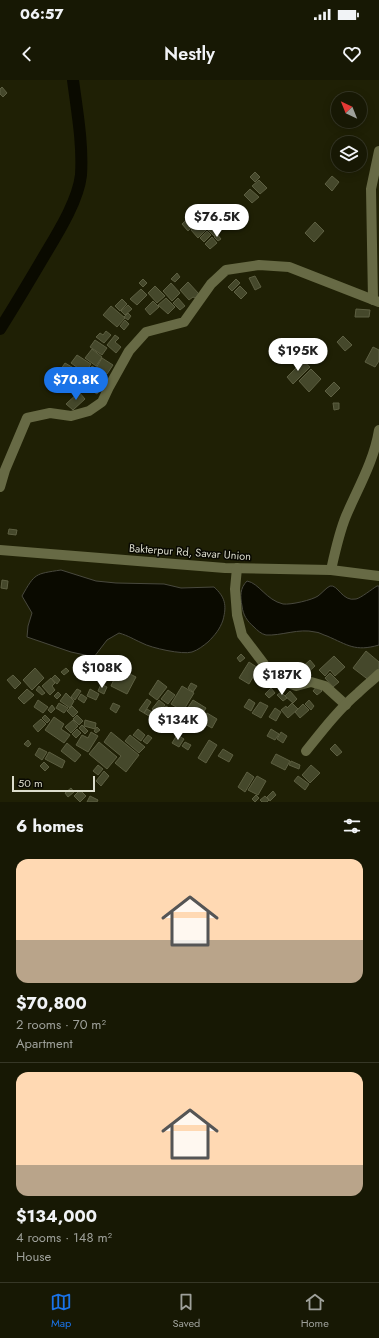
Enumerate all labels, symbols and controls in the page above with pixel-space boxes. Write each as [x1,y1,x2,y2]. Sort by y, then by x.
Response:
text: 06:57 [20,3,64,25]
text: Nestly [164,41,215,67]
icon: back [16,43,38,65]
icon: heart [341,43,363,65]
north arrow [331,92,367,128]
map controls [331,92,367,172]
button: layers [331,136,367,172]
pin: $76.5K [184,204,250,238]
text: $76.5K [194,207,240,226]
pin: $195K [270,338,326,372]
text: $195K [278,341,318,360]
pin: $70.8K [43,367,109,401]
text: $70.8K [53,370,99,389]
street label: Bakterpur Rd, Savar Union [128,540,252,564]
pin: $108K [74,655,130,689]
text: $108K [82,658,122,677]
pin: $187K [254,662,310,696]
text: $187K [262,665,302,684]
pin: $134K [150,707,206,741]
text: $134K [158,710,198,729]
scale bar [12,774,95,793]
text: 50 m [18,775,43,791]
text: 6 homes [16,814,84,838]
icon: filters [341,815,363,837]
icon: home [154,885,226,957]
text: $70,800 [16,991,87,1015]
text: 2 rooms · 70 m² [16,1015,106,1034]
text: Apartment [16,1034,73,1053]
icon: home [154,1098,226,1170]
text: $134,000 [16,1204,97,1228]
text: 4 rooms · 148 m² [16,1228,112,1247]
text: House [16,1247,51,1266]
tab: Map [50,1291,72,1331]
tab: Saved [172,1291,200,1331]
tab: Home [301,1291,329,1331]

